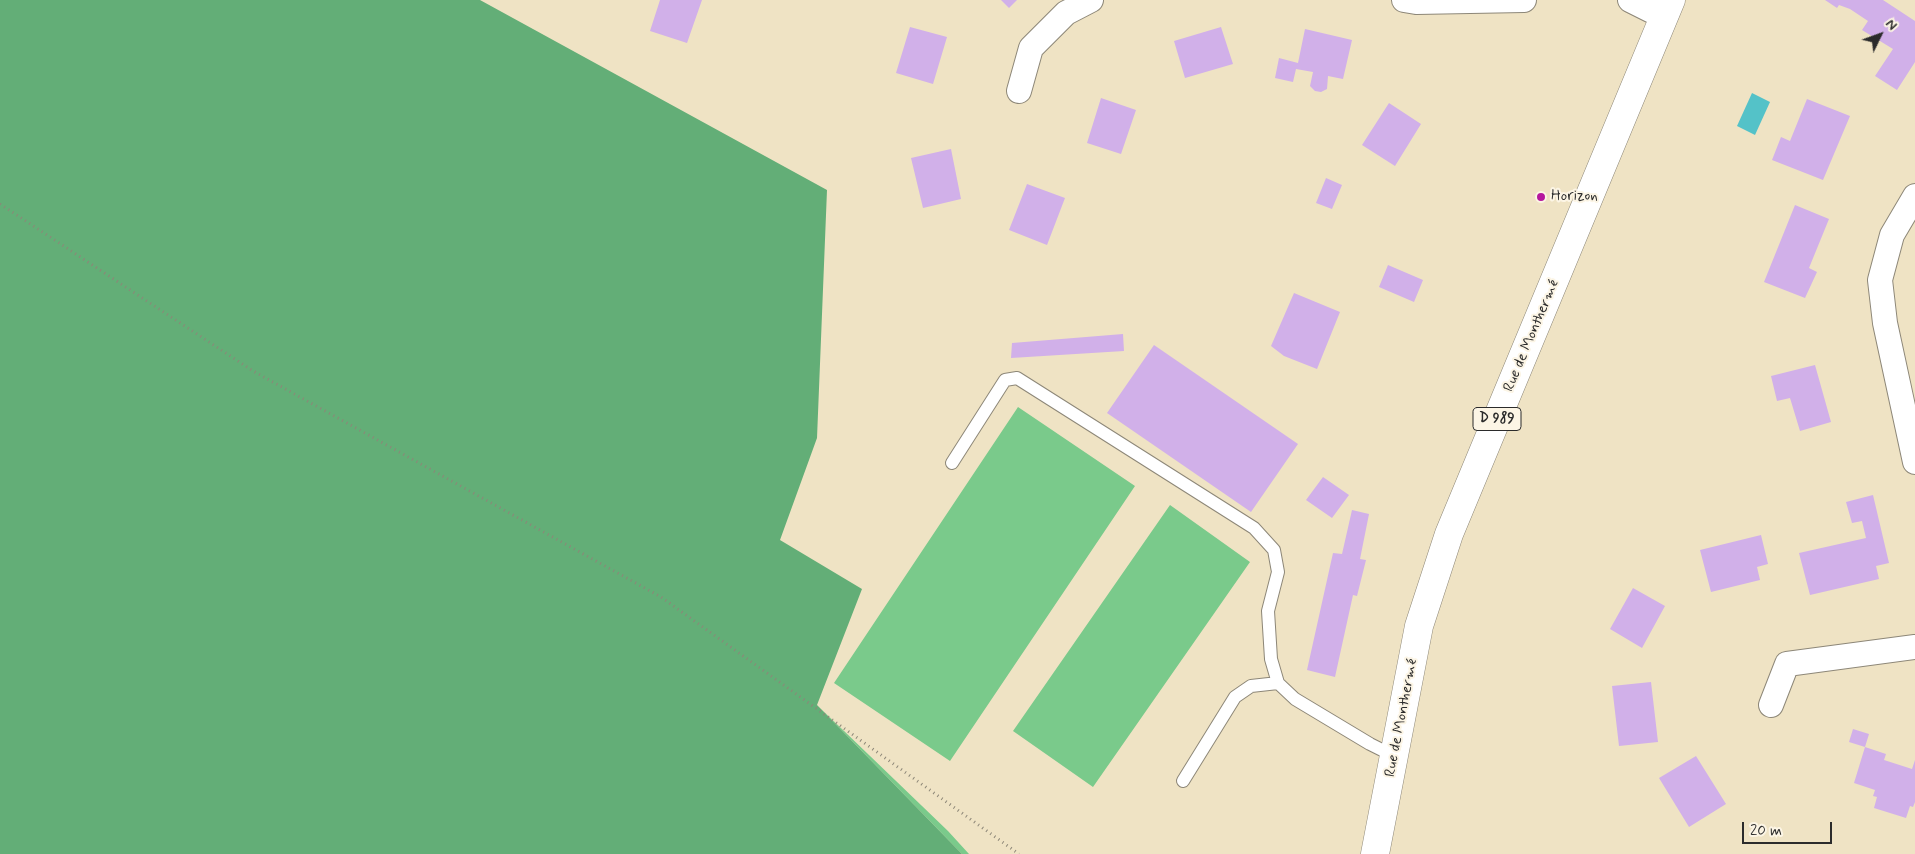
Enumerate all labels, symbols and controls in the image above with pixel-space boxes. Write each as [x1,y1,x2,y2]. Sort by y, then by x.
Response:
north arrow [1855,10,1905,60]
text: N [1881,15,1901,34]
place label: Horizon [1551,188,1598,206]
marker: Horizon [1535,191,1547,203]
street label: Rue de Monthermé [1500,277,1564,395]
road number: D 989 [1473,408,1521,430]
street label: Rue de Monthermé [1382,657,1422,779]
scale bar [1745,812,1835,844]
text: 20 m [1750,821,1782,841]

